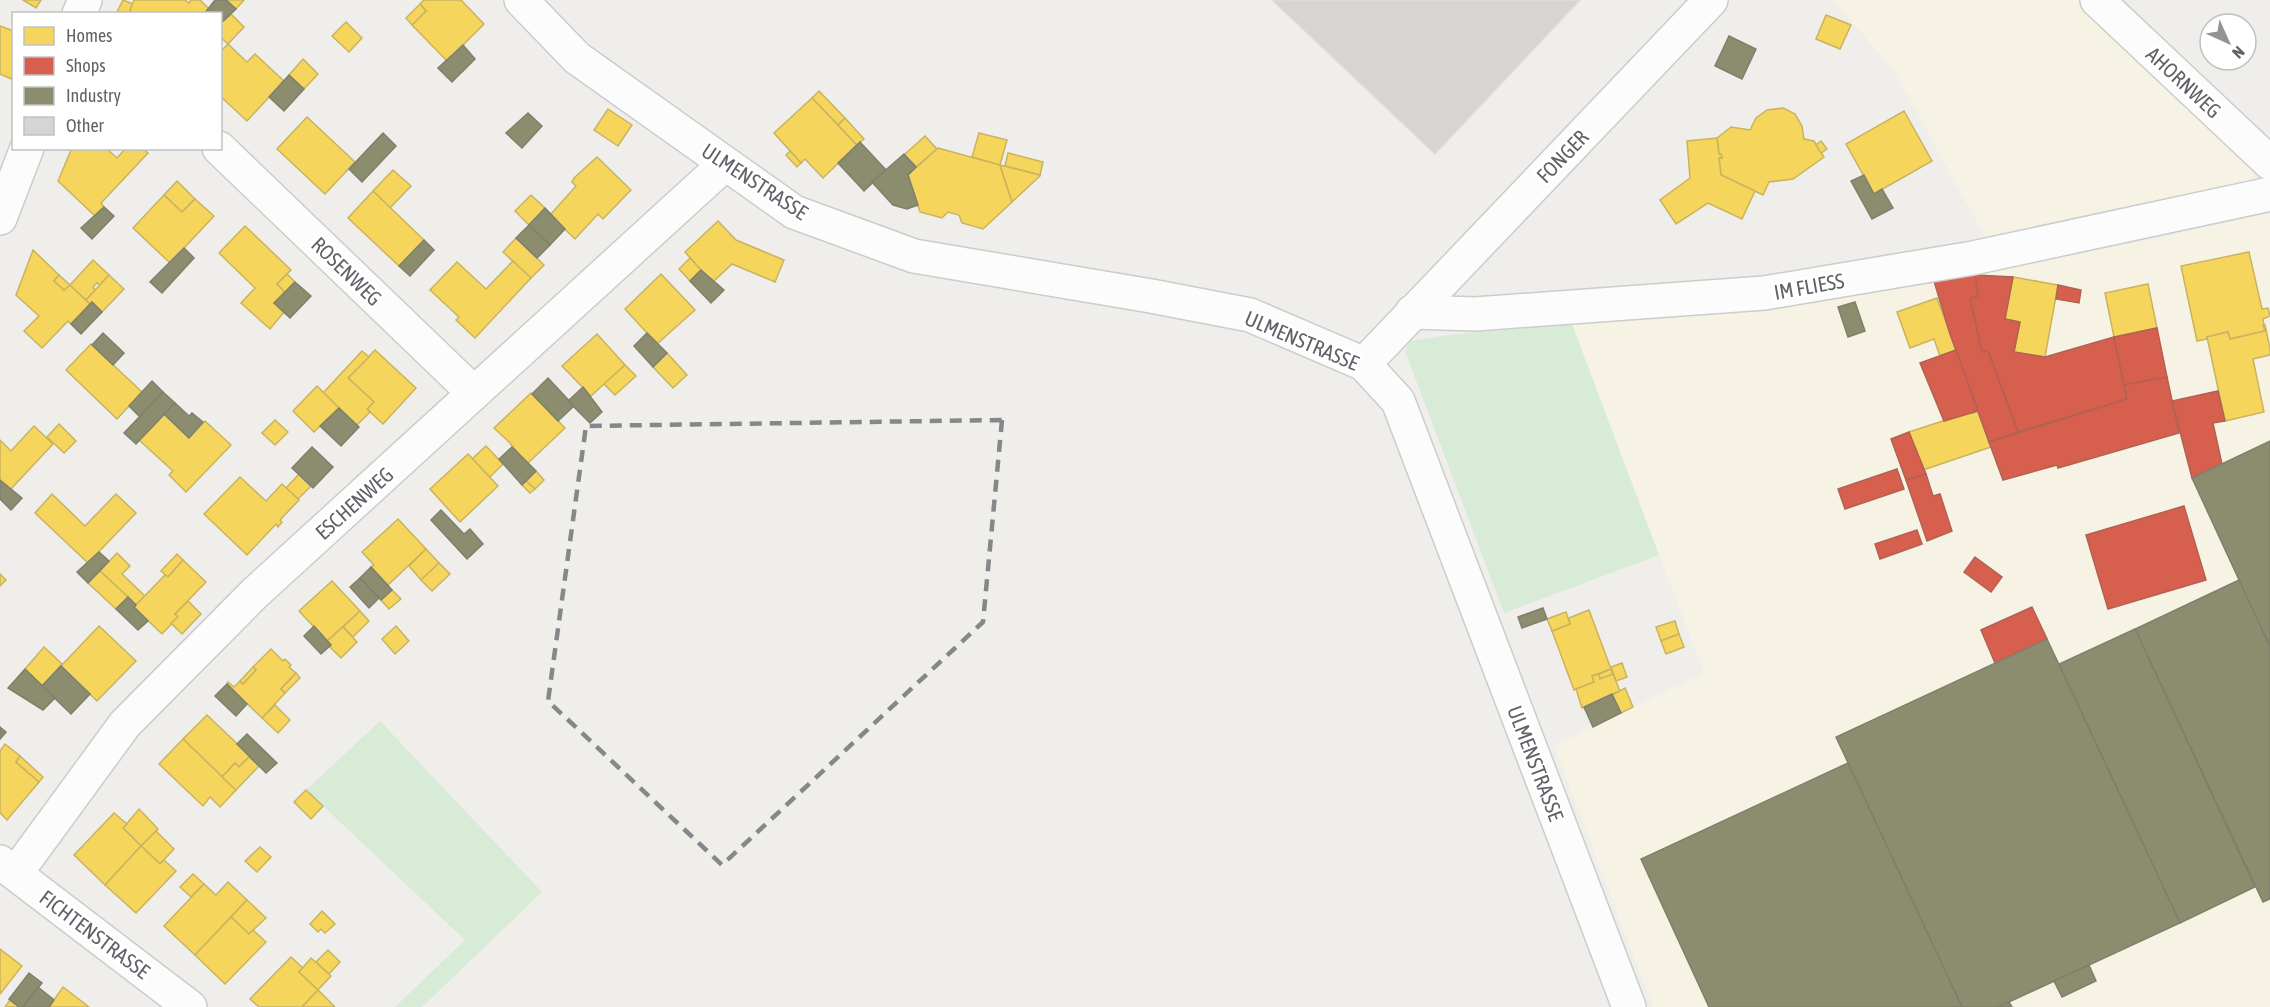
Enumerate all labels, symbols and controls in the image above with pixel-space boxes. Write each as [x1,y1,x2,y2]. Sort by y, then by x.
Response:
legend [12,12,222,150]
north arrow [2198,12,2258,72]
text: Homes [66,25,112,46]
street label: AHORNWEG [2142,42,2226,122]
text: N [2229,43,2248,62]
text: Shops [66,55,106,76]
text: Industry [66,85,121,106]
text: Other [66,115,105,136]
street label: FONGER [1531,124,1593,187]
street label: ULMENSTRASSE [698,138,812,224]
street label: ROSENWEG [307,232,387,310]
street label: IM FLIESS [1772,268,1846,304]
street label: ULMENSTRASSE [1241,305,1363,375]
street label: ESCHENWEG [310,462,398,544]
street label: ULMENSTRASSE [1503,702,1569,824]
street label: FICHTENSTRASSE [35,885,155,983]

